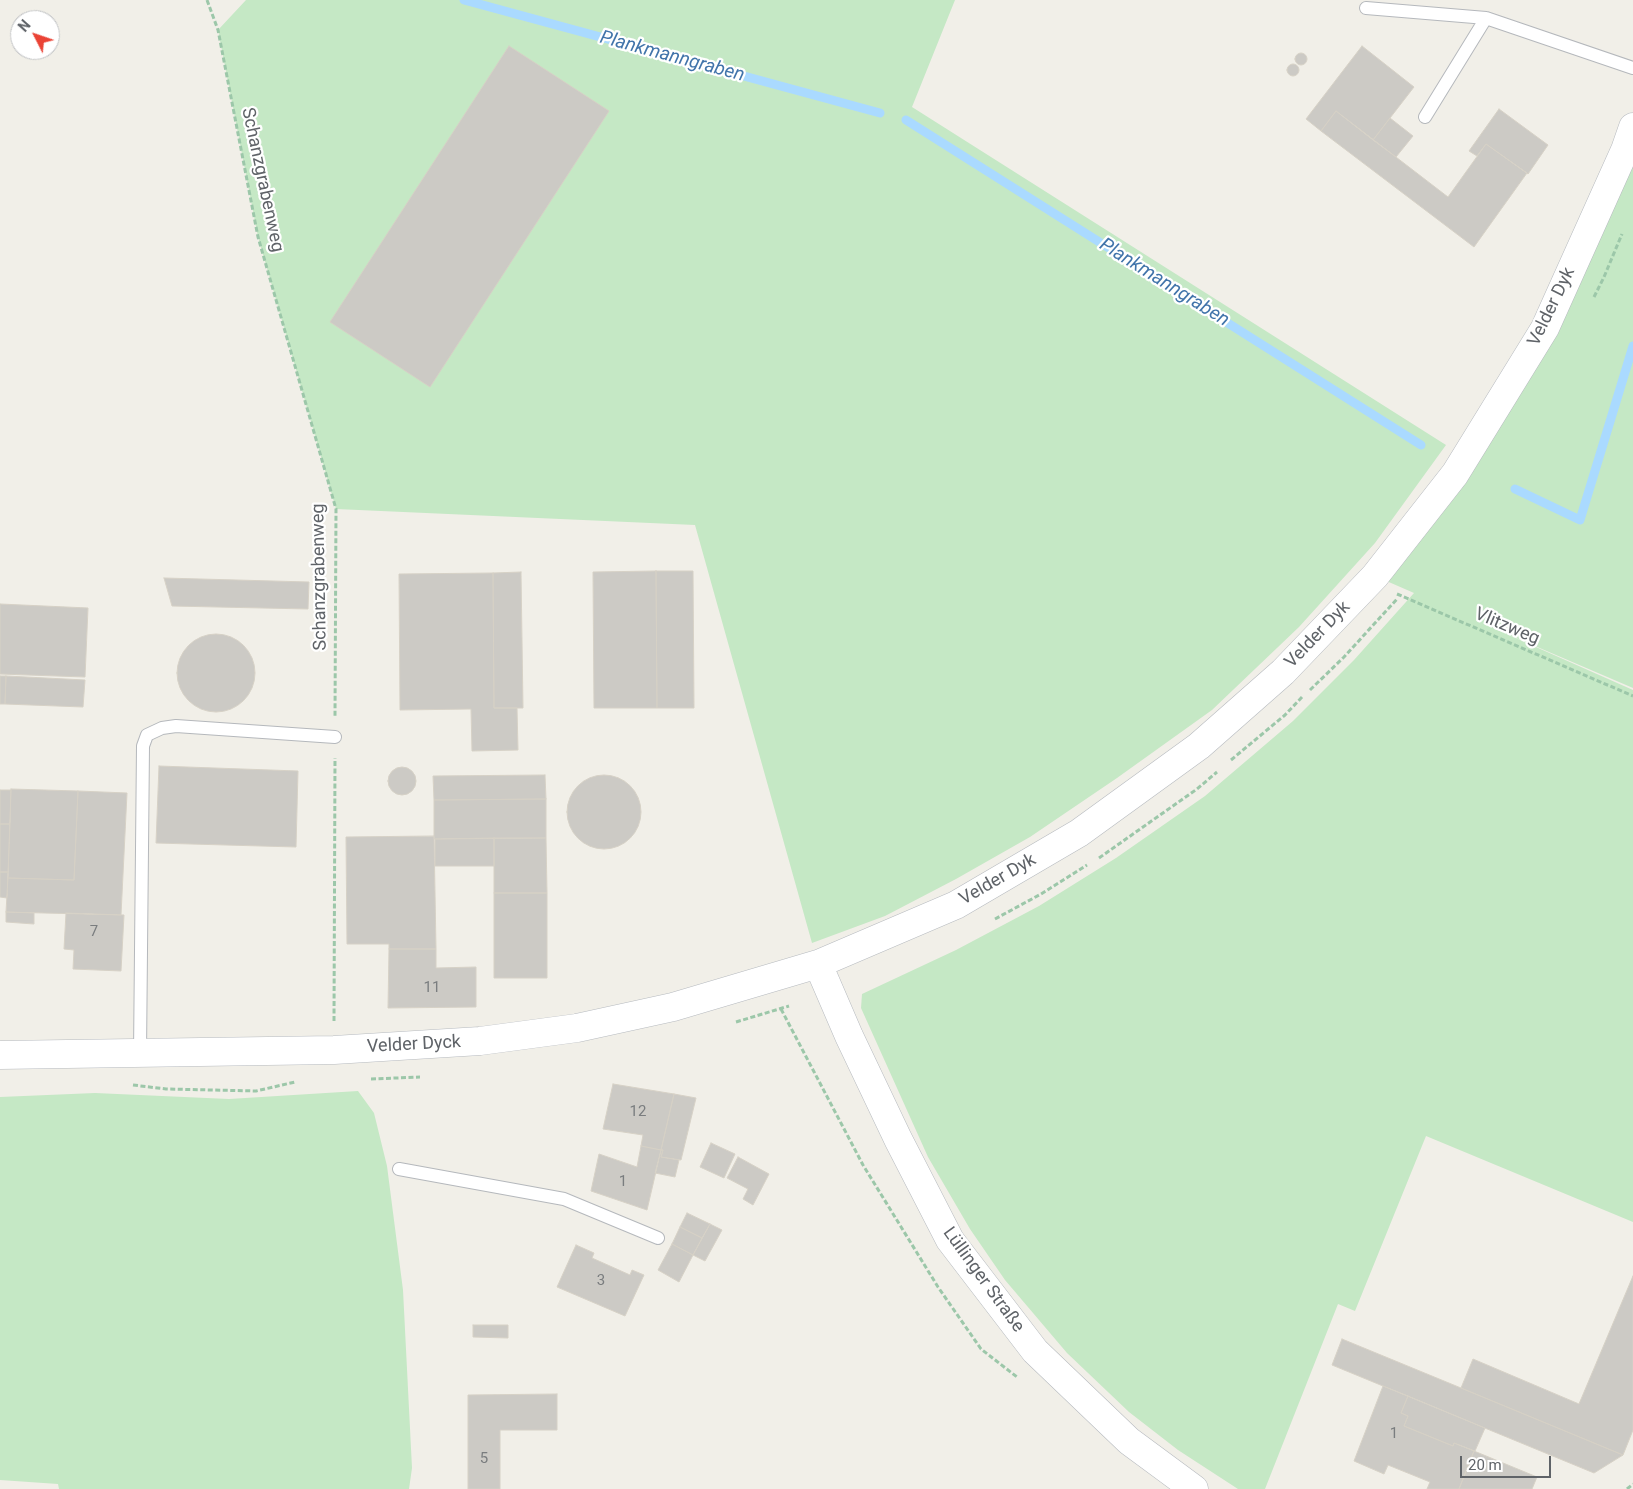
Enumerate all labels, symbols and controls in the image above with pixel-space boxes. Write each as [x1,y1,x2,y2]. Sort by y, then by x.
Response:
north arrow [10,10,60,60]
text: N [15,17,34,35]
water label: Plankmanngraben [597,27,747,87]
street label: Schanzgrabenweg [236,106,288,254]
water label: Plankmanngraben [1095,234,1233,332]
street label: Velder Dyk [1524,264,1580,350]
street label: Schanzgrabenweg [308,503,332,651]
street label: Velder Dyk [1281,597,1355,673]
street label: Vlitzweg [1471,604,1543,650]
street label: Velder Dyk [956,849,1040,911]
house number: 7 [90,923,98,941]
house number: 11 [424,979,440,997]
street label: Velder Dyck [366,1032,462,1058]
house number: 12 [630,1103,646,1121]
house number: 1 [619,1173,627,1191]
street label: Lüllinger Straße [938,1223,1028,1337]
house number: 3 [597,1272,605,1290]
house number: 1 [1390,1425,1398,1443]
scale bar [1463,1446,1554,1478]
house number: 5 [480,1450,488,1468]
text: 20 m [1468,1456,1502,1474]

